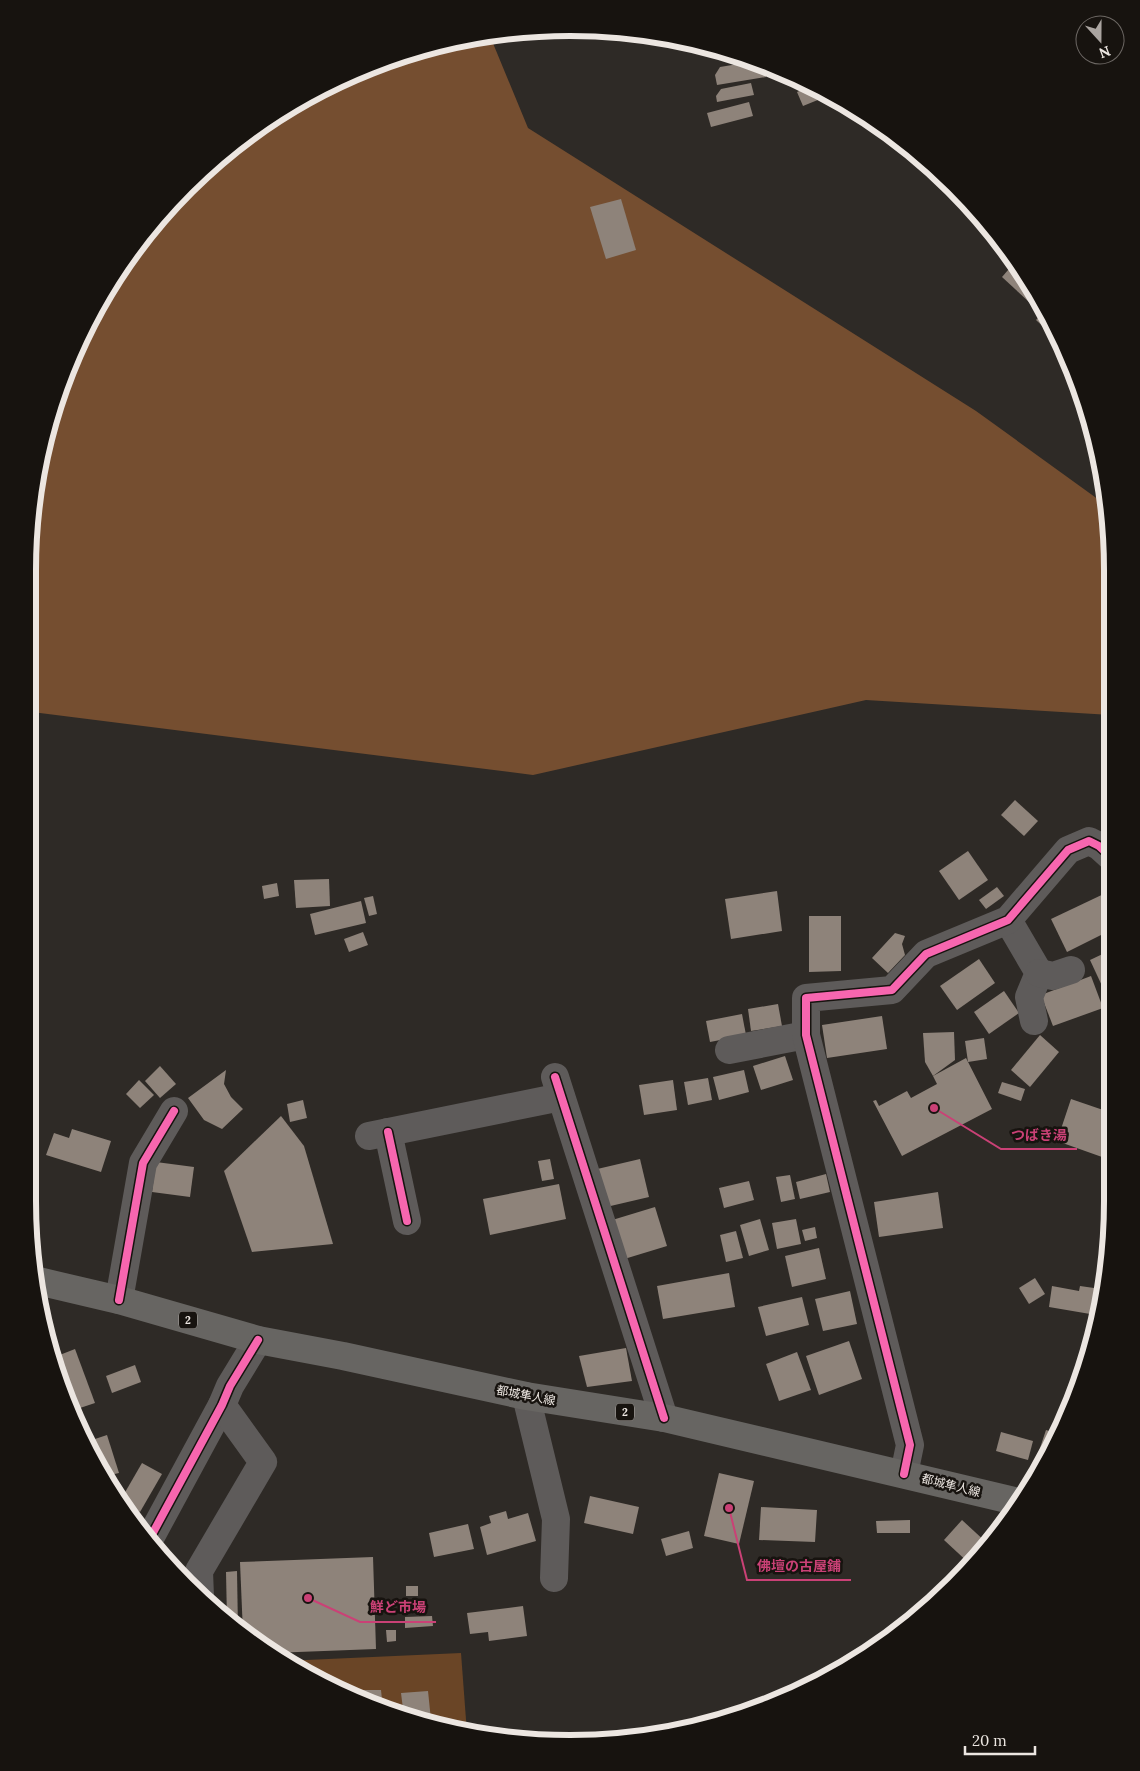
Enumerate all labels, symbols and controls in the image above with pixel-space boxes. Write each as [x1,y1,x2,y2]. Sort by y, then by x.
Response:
north arrow [1075,15,1125,65]
text: N [1096,42,1113,63]
callout: つばき湯 [1001,1120,1077,1149]
text: つばき湯 [1011,1126,1067,1144]
road number: 2 [179,1312,197,1328]
street label: 都城隼人線 [495,1382,557,1408]
road number: 2 [616,1404,634,1420]
street label: 都城隼人線 [920,1470,982,1500]
callout: 佛壇の古屋鋪 [747,1551,851,1580]
text: 佛壇の古屋鋪 [757,1557,841,1575]
callout: 鮮ど市場 [360,1593,436,1622]
text: 鮮ど市場 [370,1598,426,1616]
scale bar [965,1724,1035,1756]
text: 20 m [972,1731,1007,1750]

